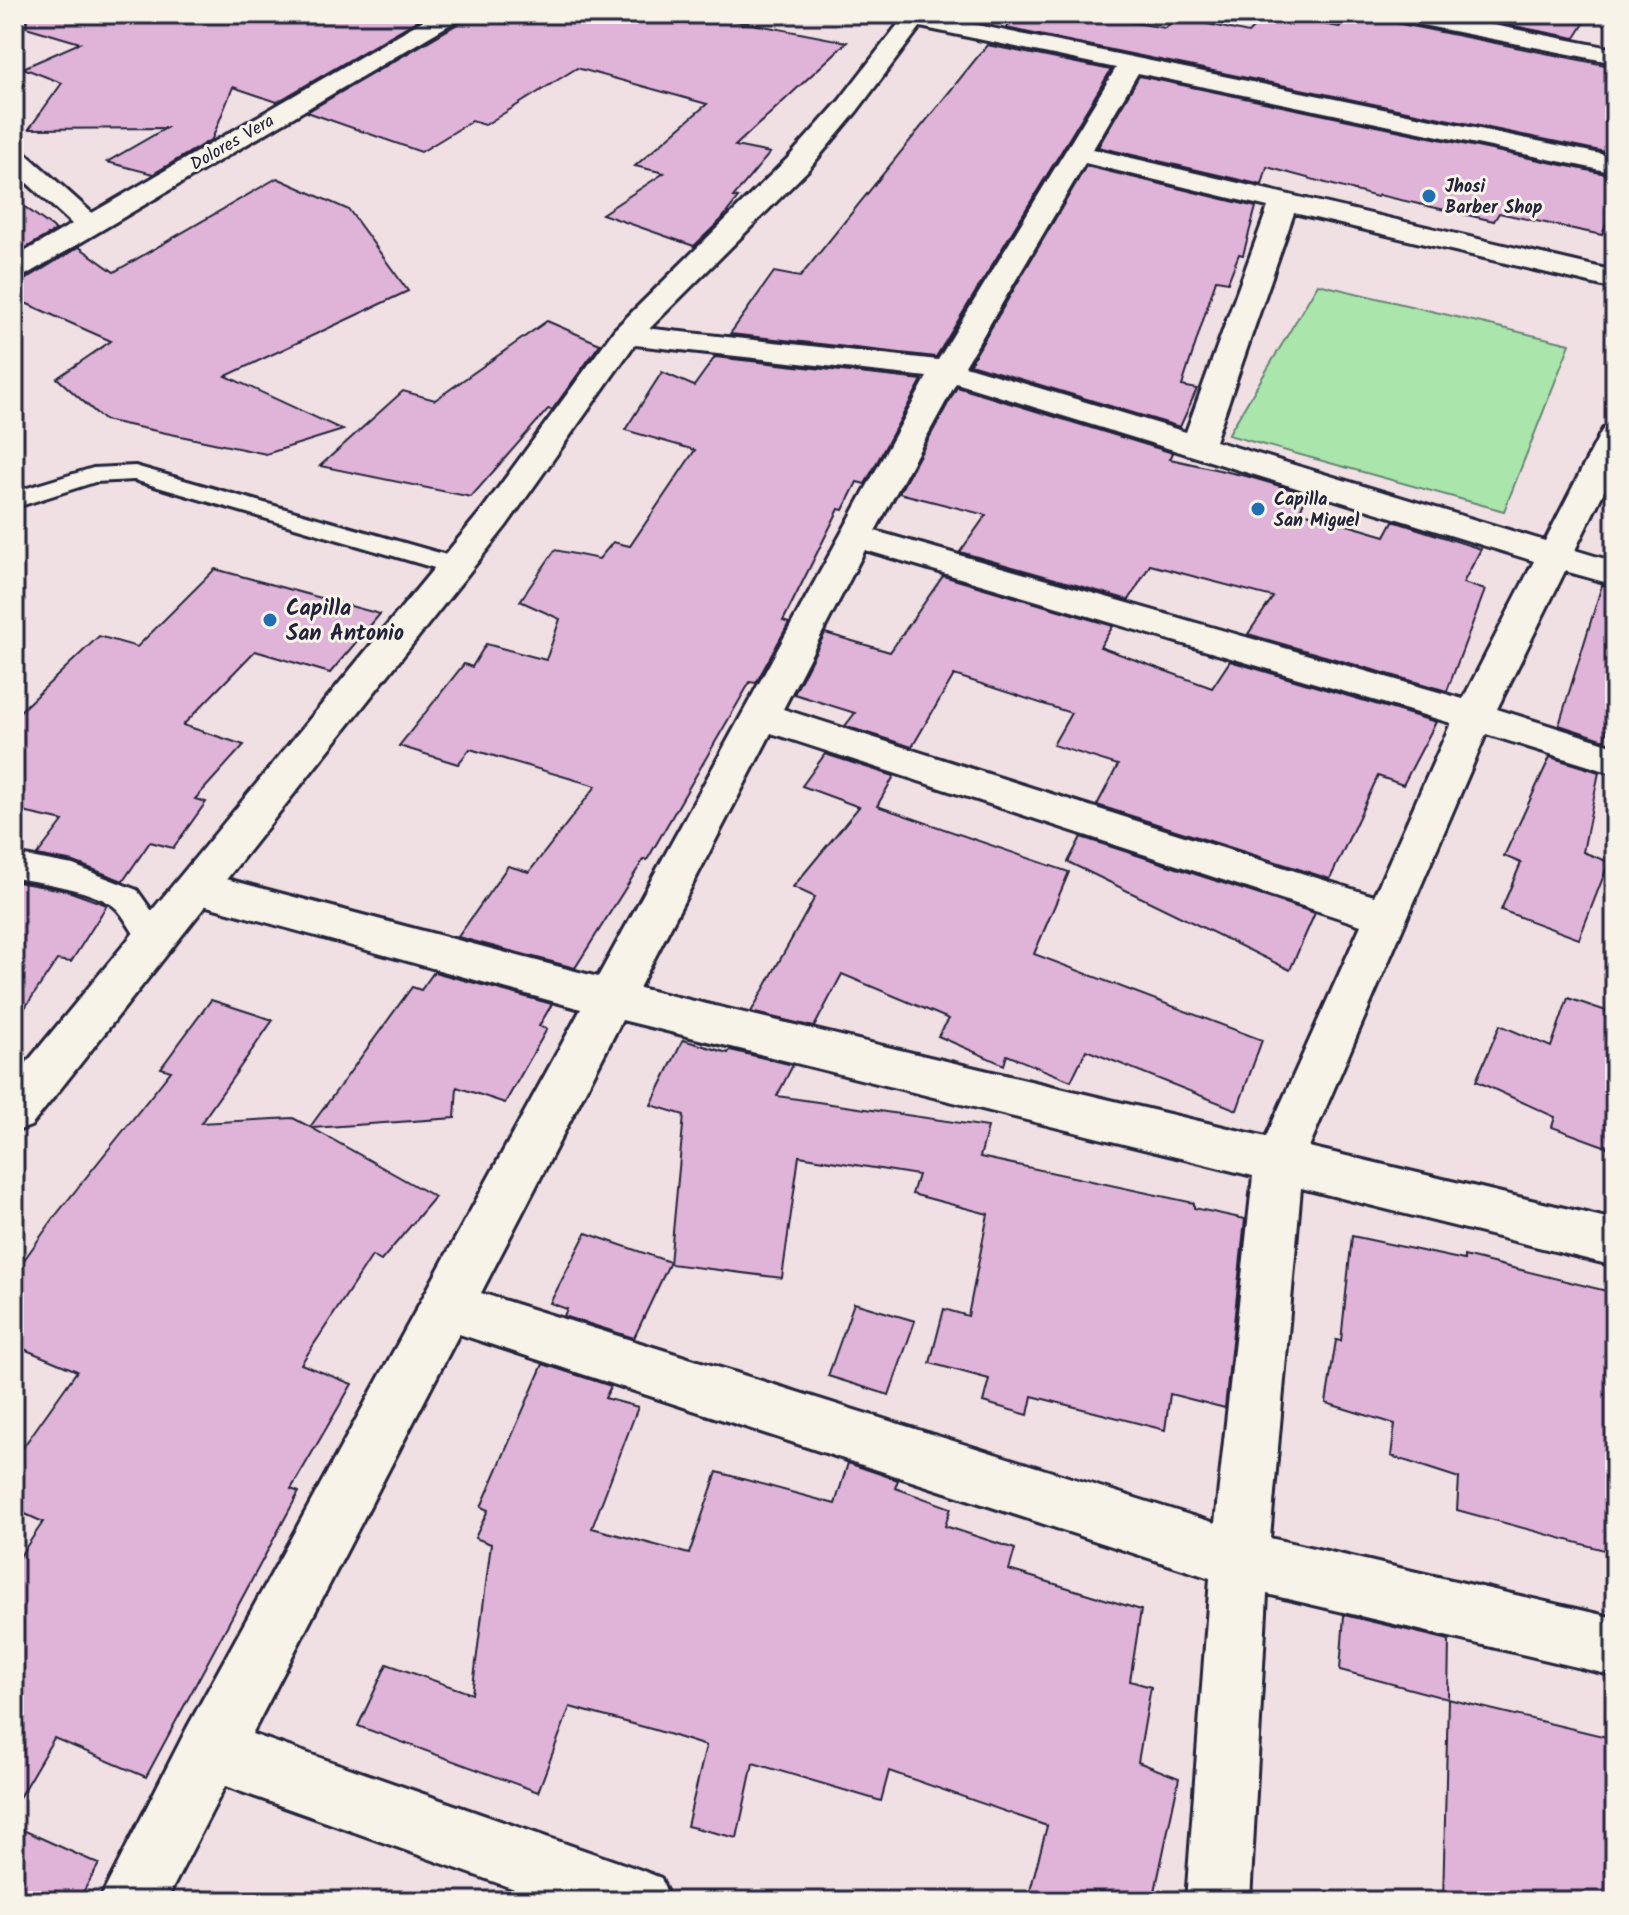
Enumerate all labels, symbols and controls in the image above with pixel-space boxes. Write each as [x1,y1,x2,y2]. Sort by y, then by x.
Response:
street label: Dolores Vera [185,107,280,179]
place label: Jhosi Barber Shop [1445,173,1543,223]
marker: Jhosi Barber Shop [1420,187,1438,205]
place label: Capilla San Miguel [1274,486,1359,536]
marker: Capilla San Miguel [1249,500,1267,518]
place label: Capilla San Antonio [286,592,404,652]
marker: Capilla San Antonio [261,611,279,629]

